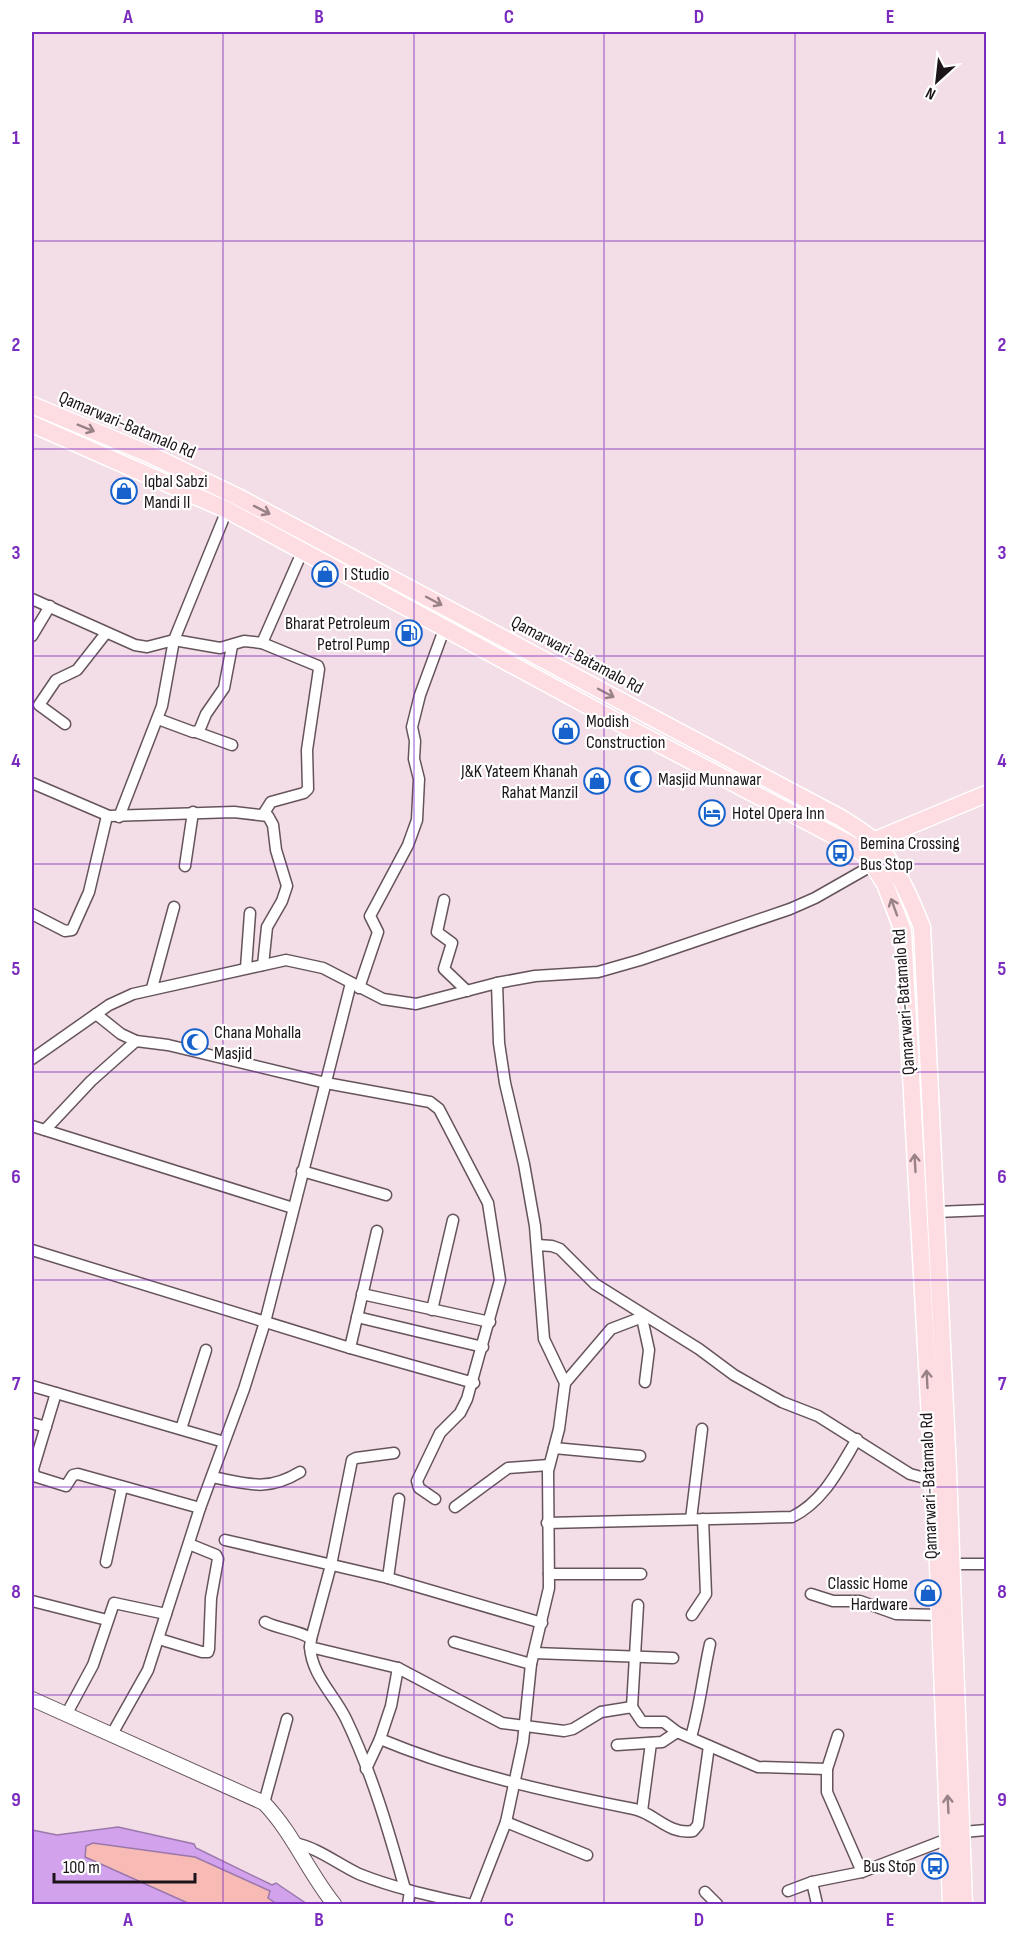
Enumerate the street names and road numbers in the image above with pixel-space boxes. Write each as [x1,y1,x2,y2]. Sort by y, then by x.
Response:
street label: Qamarwari-Batamalo Rd [55,387,199,463]
street label: Qamarwari-Batamalo Rd [507,611,647,699]
street label: Qamarwari-Batamalo Rd [888,928,920,1076]
street label: Qamarwari-Batamalo Rd [916,1412,942,1560]

